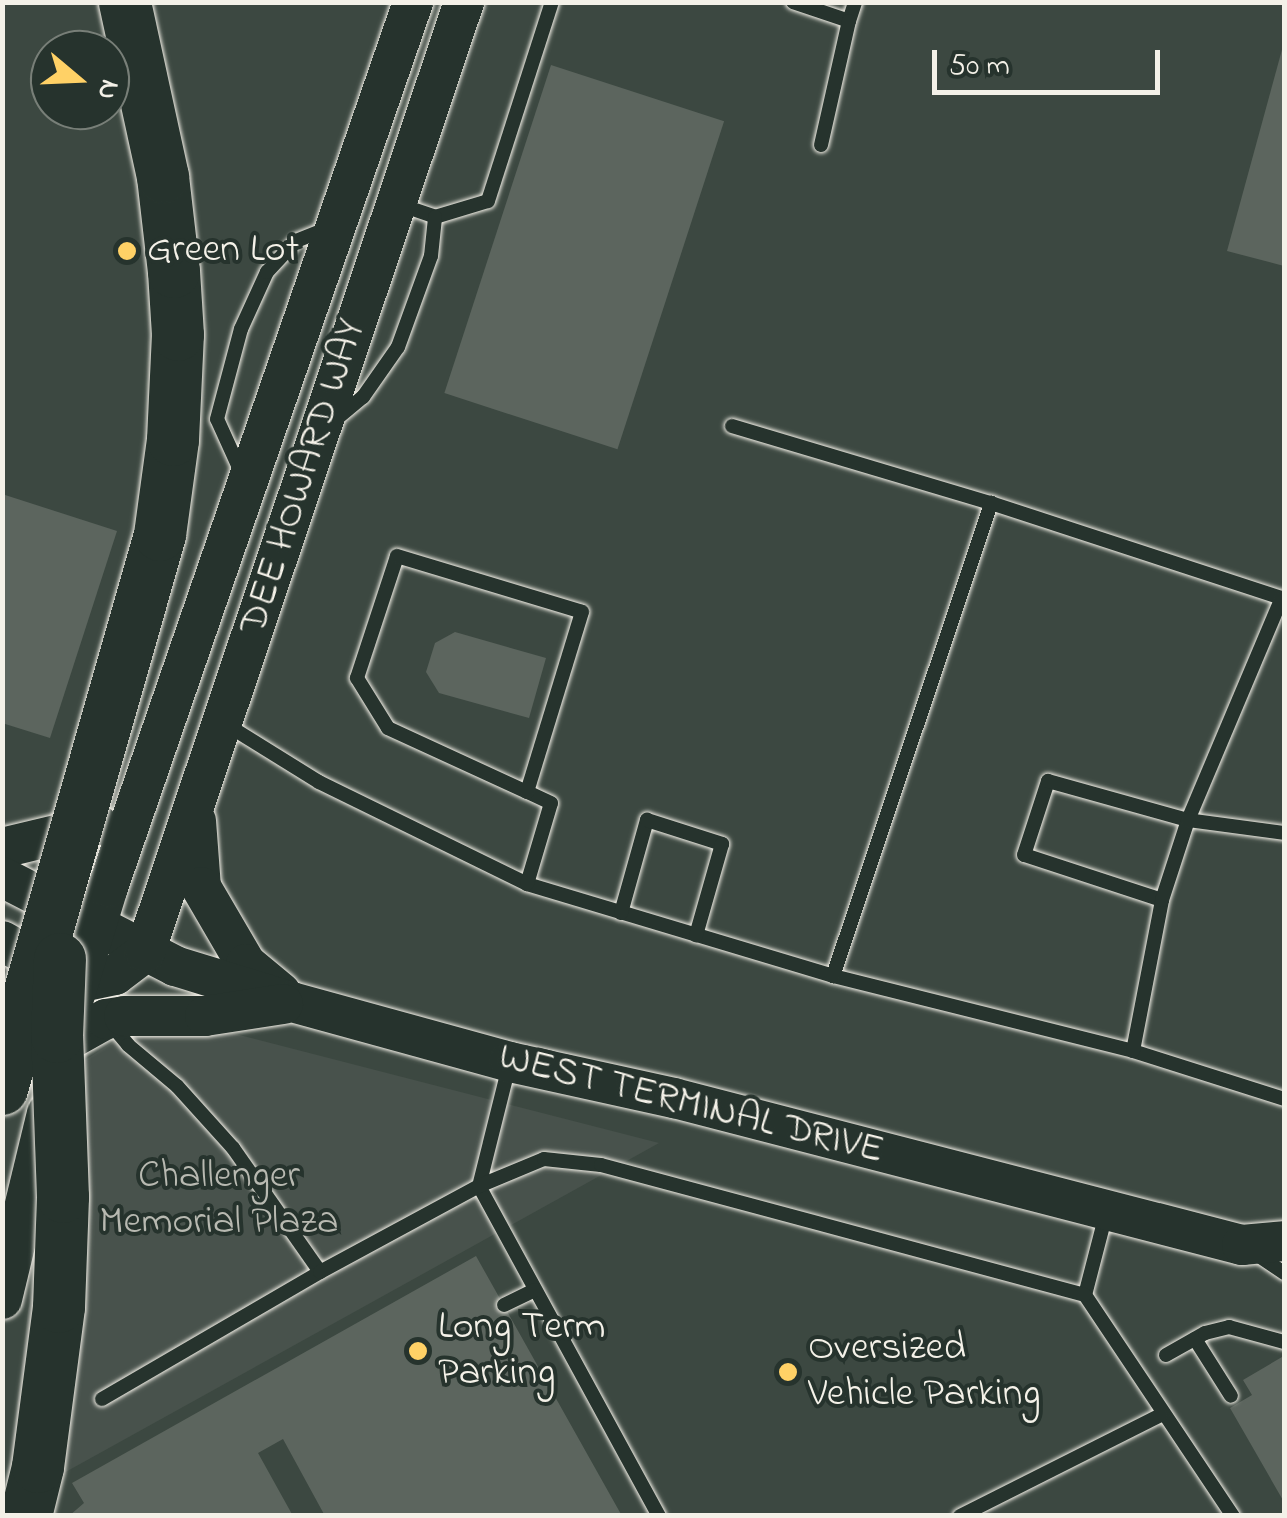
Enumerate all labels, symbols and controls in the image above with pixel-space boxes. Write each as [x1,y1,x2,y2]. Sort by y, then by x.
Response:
north arrow [30,30,130,130]
scale bar [937,30,1164,92]
text: 50 m [949,45,1010,89]
text: N [84,74,129,105]
place label: Green Lot [147,227,299,275]
marker: Green Lot [116,240,138,262]
street label: DEE HOWARD WAY [230,313,378,641]
street label: WEST TERMINAL DRIVE [494,1034,888,1176]
park label: Challenger Memorial Plaza [99,1153,339,1247]
place label: Long Term Parking [438,1304,606,1398]
place label: Oversized Vehicle Parking [808,1325,1041,1419]
marker: Long Term Parking [407,1340,429,1362]
marker: Oversized Vehicle Parking [777,1361,799,1383]

